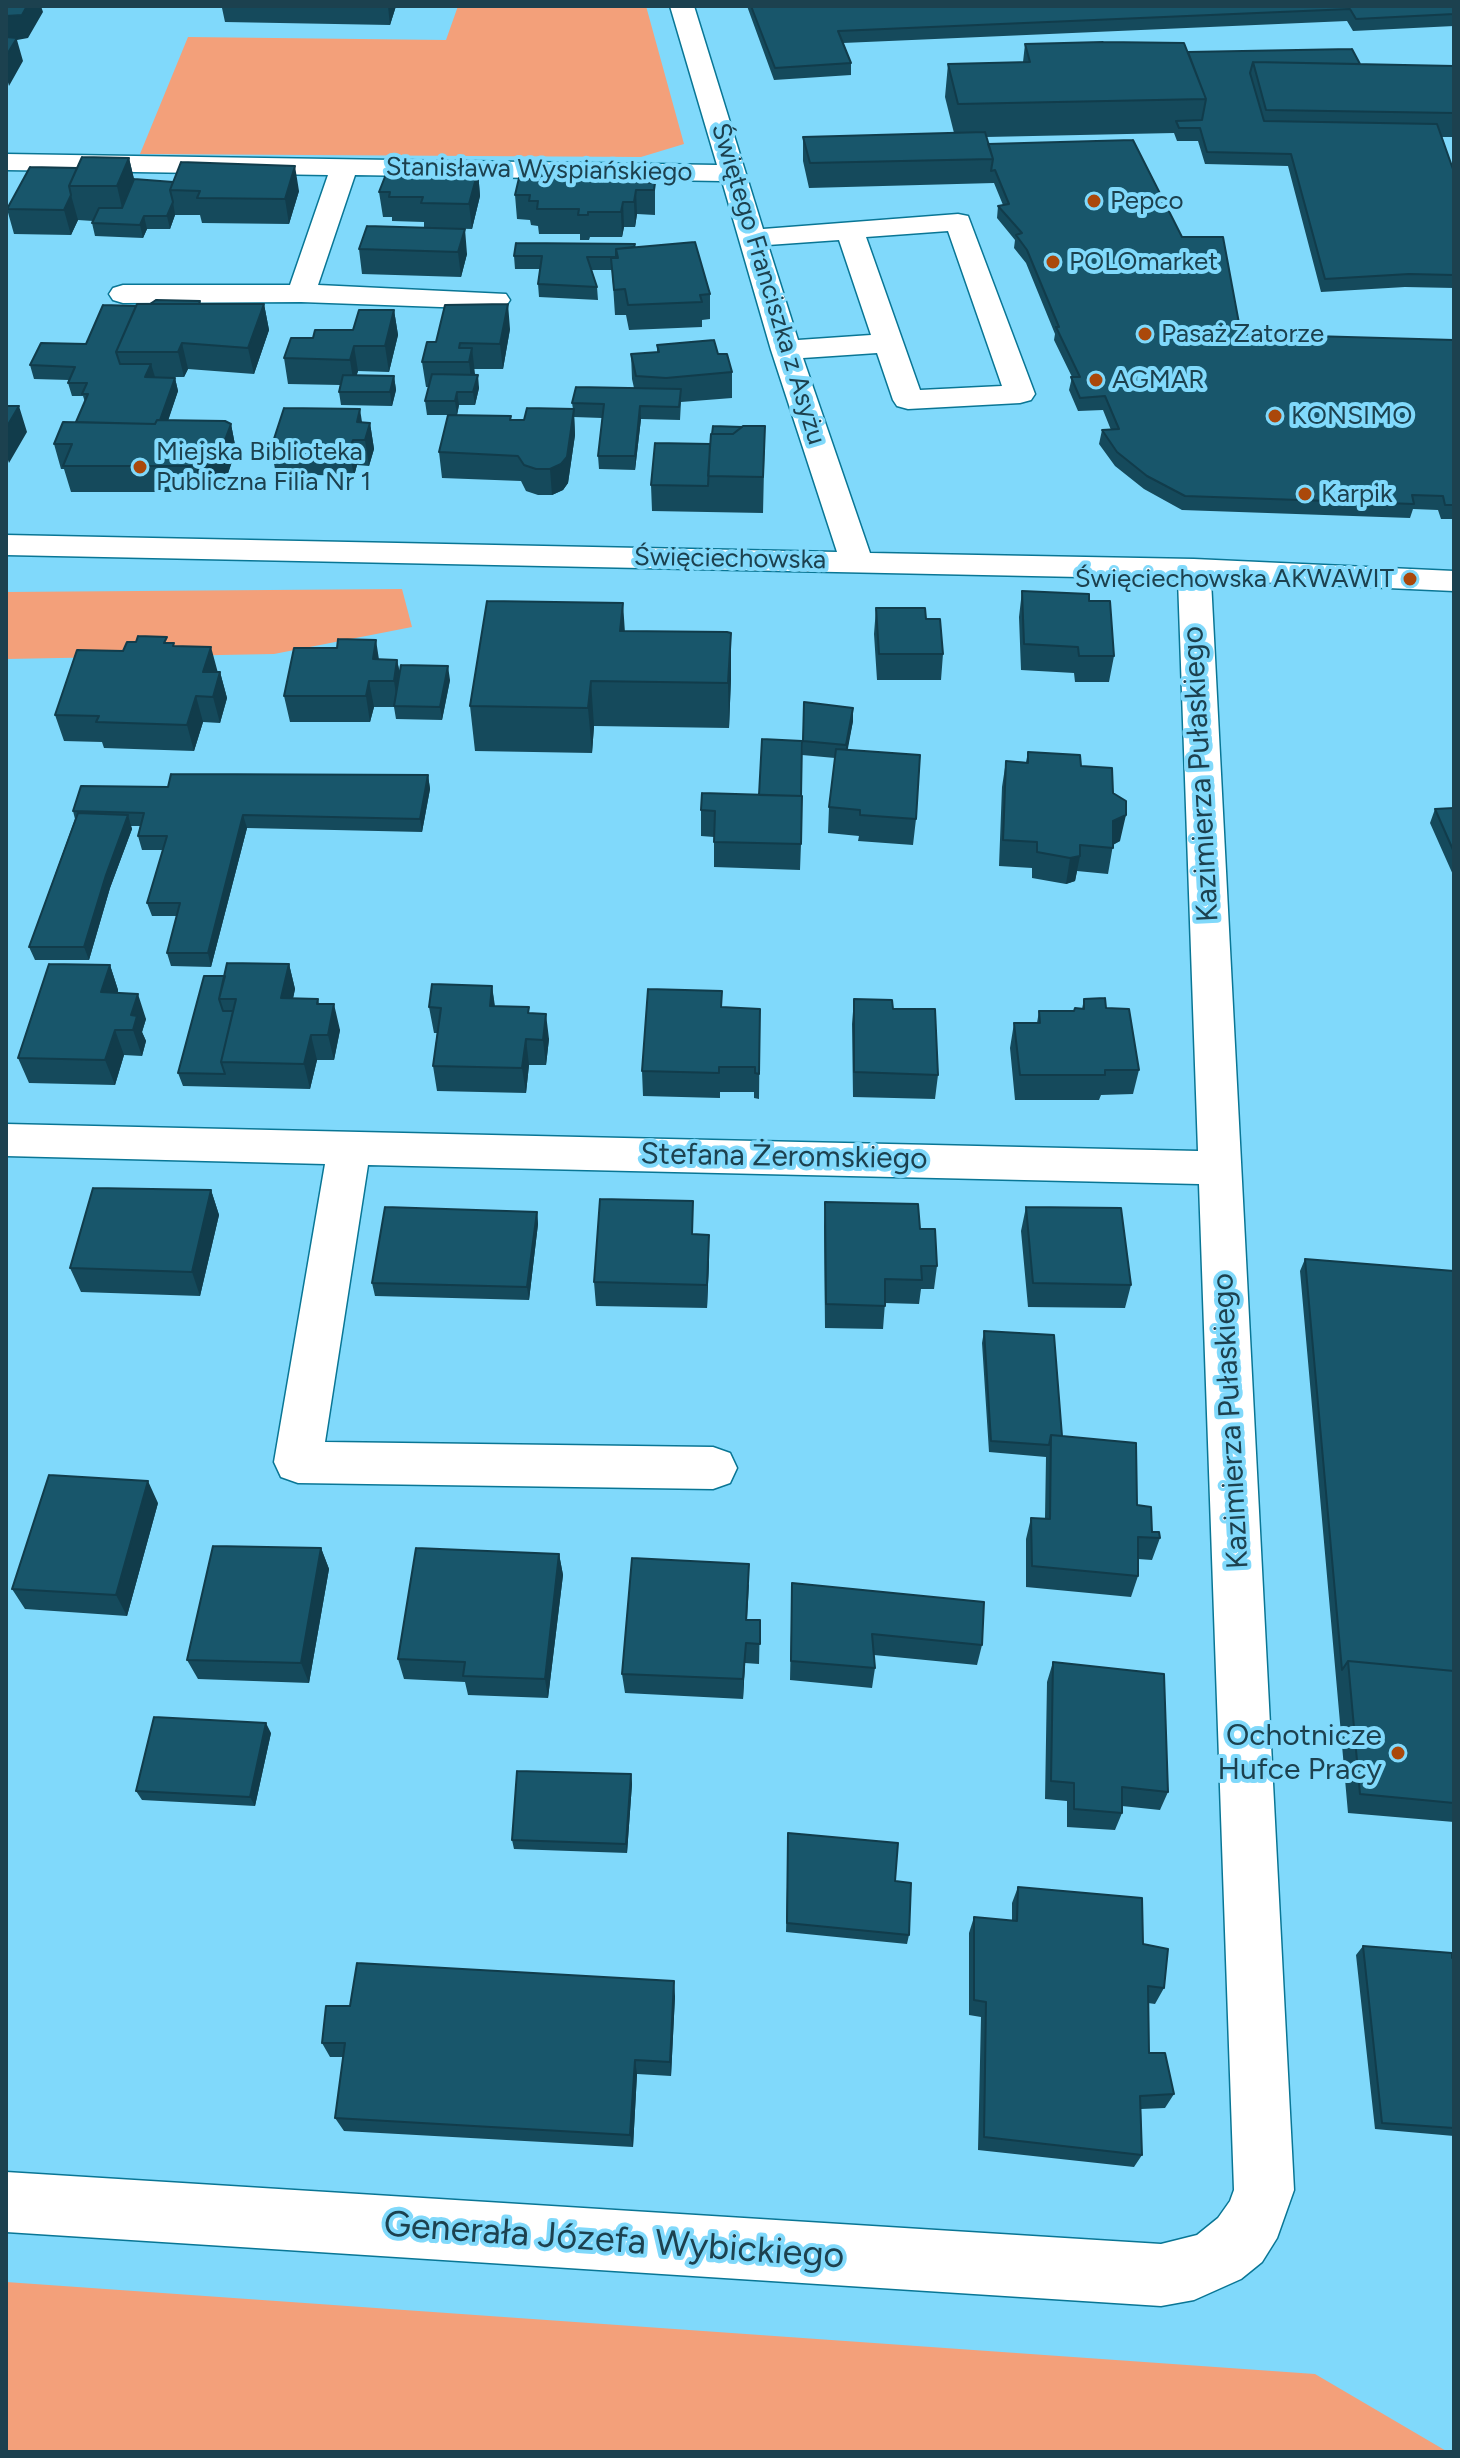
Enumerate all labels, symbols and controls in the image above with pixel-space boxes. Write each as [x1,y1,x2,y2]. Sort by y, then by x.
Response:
street label: Świętego Franciszka z Asyżu [704,119,832,449]
street label: Stanisława Wyspiańskiego [385,152,693,188]
place label: Pepco [1110,185,1184,217]
marker: Pepco [1085,192,1103,210]
place label: POLOmarket [1069,246,1218,278]
marker: POLOmarket [1044,253,1062,271]
place label: Pasaż Zatorze [1161,318,1324,350]
marker: Pasaż Zatorze [1136,325,1154,343]
place label: AGMAR [1112,364,1205,396]
marker: AGMAR [1087,371,1105,389]
place label: KONSIMO [1291,400,1412,432]
marker: KONSIMO [1266,407,1284,425]
place label: Miejska Biblioteka Publiczna Filia Nr 1 [156,436,371,498]
marker: Miejska Biblioteka Publiczna Filia Nr 1 [131,458,149,476]
place label: Karpik [1321,478,1393,510]
marker: Karpik [1296,485,1314,503]
street label: Święciechowska [634,542,826,576]
place label: Święciechowska AKWAWIT [1075,563,1394,595]
marker: Święciechowska AKWAWIT [1401,570,1419,588]
street label: Kazimierza Pułaskiego [1175,625,1227,923]
street label: Stefana Żeromskiego [640,1136,928,1178]
street label: Kazimierza Pułaskiego [1205,1272,1257,1570]
place label: Ochotnicze Hufce Pracy [1217,1718,1382,1788]
marker: Ochotnicze Hufce Pracy [1389,1744,1407,1762]
street label: Generała Józefa Wybickiego [382,2203,846,2279]

